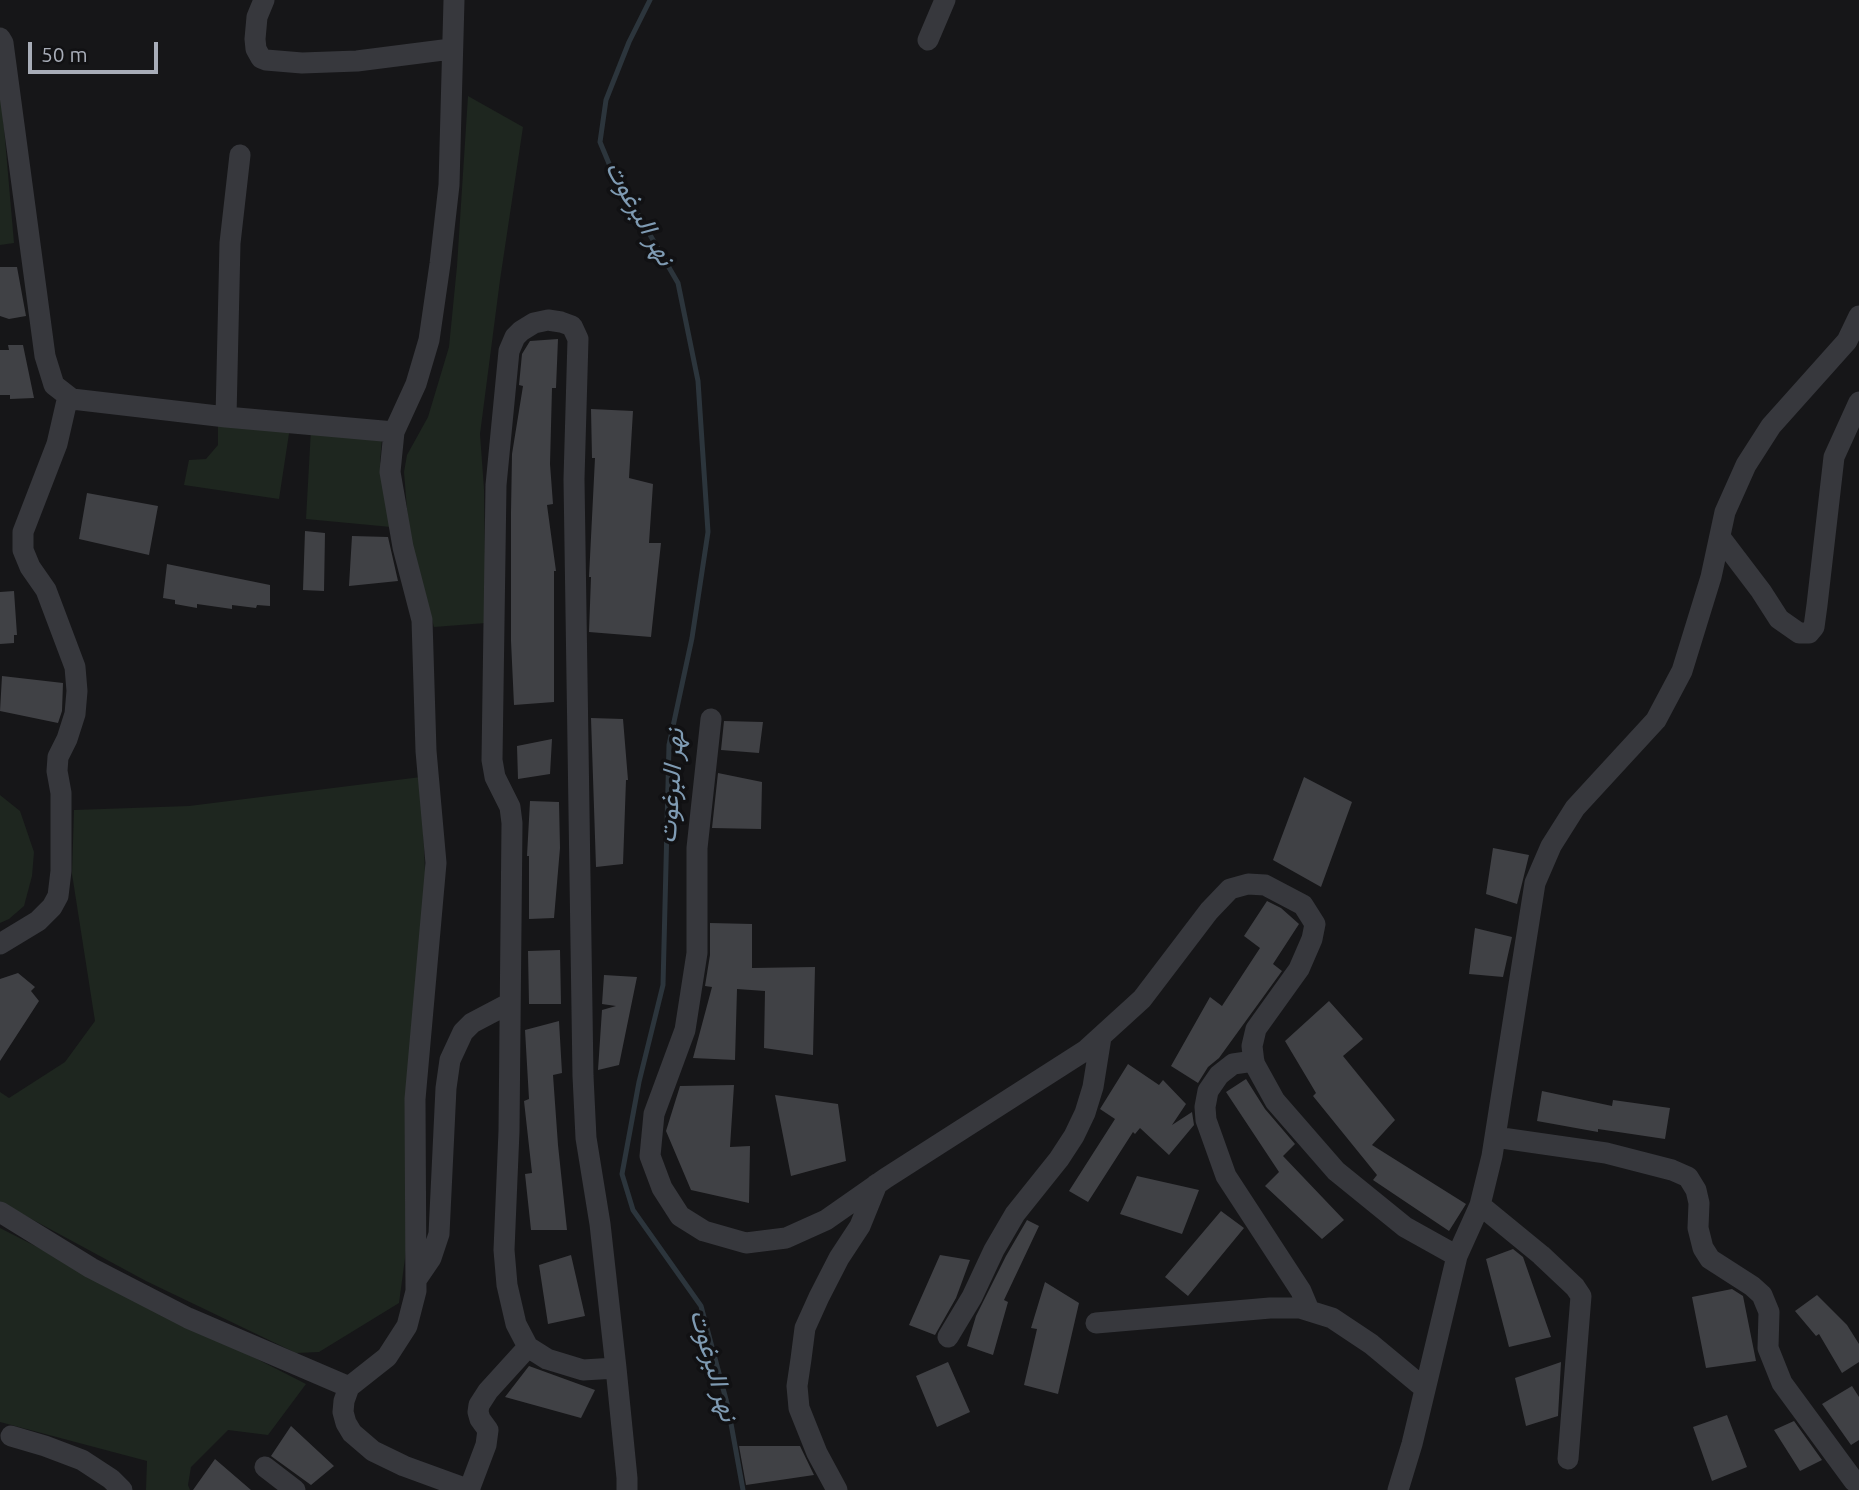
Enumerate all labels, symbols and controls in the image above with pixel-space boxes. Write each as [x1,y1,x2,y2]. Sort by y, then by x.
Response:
scale bar [32,28,161,72]
text: 50 m [41,42,88,66]
water label: نهر البرغوت [599,155,681,271]
water label: نهر البرغوت [651,728,691,844]
water label: نهر البرغوت [683,1305,745,1425]

